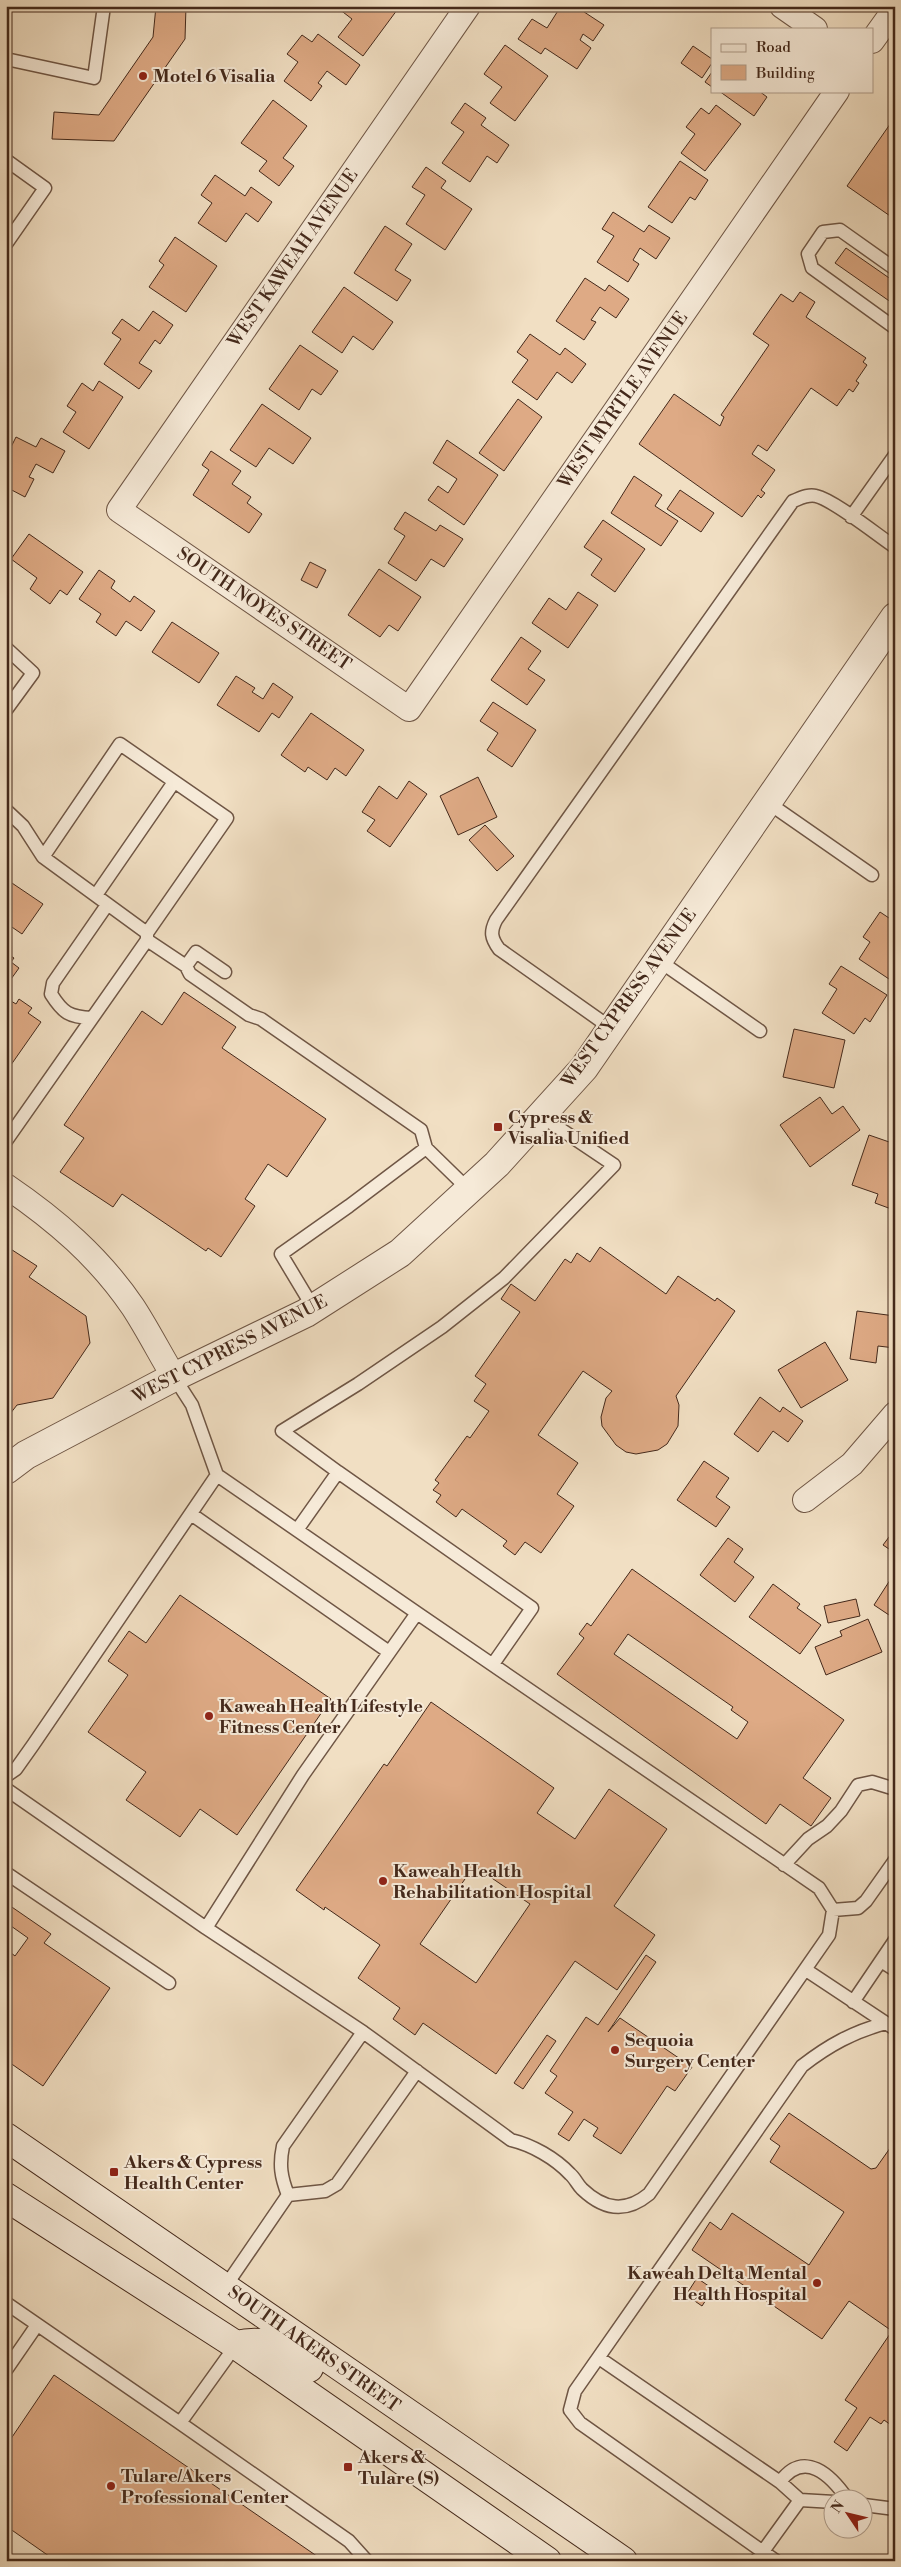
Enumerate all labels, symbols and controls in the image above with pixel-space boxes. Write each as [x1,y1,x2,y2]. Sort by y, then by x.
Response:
legend [711,28,874,92]
text: Road [756,38,791,57]
text: Building [755,64,815,83]
place label: Motel 6 Visalia [153,65,275,88]
marker: Motel 6 Visalia [137,70,149,82]
street label: WEST KAWEAH AVENUE [222,164,363,352]
street label: WEST MYRTLE AVENUE [552,307,693,494]
street label: SOUTH NOYES STREET [172,542,356,676]
street label: WEST CYPRESS AVENUE [556,904,702,1093]
place label: Cypress & Visalia Unified [507,1106,630,1150]
marker: Cypress & Visalia Unified [492,1121,504,1133]
street label: WEST CYPRESS AVENUE [128,1290,331,1409]
place label: Kaweah Health Lifestyle Fitness Center [219,1695,423,1739]
marker: Kaweah Health Lifestyle Fitness Center [203,1710,215,1722]
place label: Kaweah Health Rehabilitation Hospital [393,1860,592,1904]
marker: Kaweah Health Rehabilitation Hospital [377,1875,389,1887]
place label: Sequoia Surgery Center [625,2029,755,2073]
marker: Sequoia Surgery Center [609,2044,621,2056]
place label: Akers & Cypress Health Center [123,2151,262,2195]
marker: Akers & Cypress Health Center [108,2166,120,2178]
place label: Kaweah Delta Mental Health Hospital [627,2262,807,2306]
marker: Kaweah Delta Mental Health Hospital [811,2277,823,2289]
street label: SOUTH AKERS STREET [223,2281,405,2418]
place label: Akers & Tulare (S) [357,2446,439,2490]
marker: Akers & Tulare (S) [342,2461,354,2473]
place label: Tulare/Akers Professional Center [121,2465,289,2509]
marker: Tulare/Akers Professional Center [105,2480,117,2492]
north arrow [824,2490,874,2540]
text: N [828,2497,849,2517]

